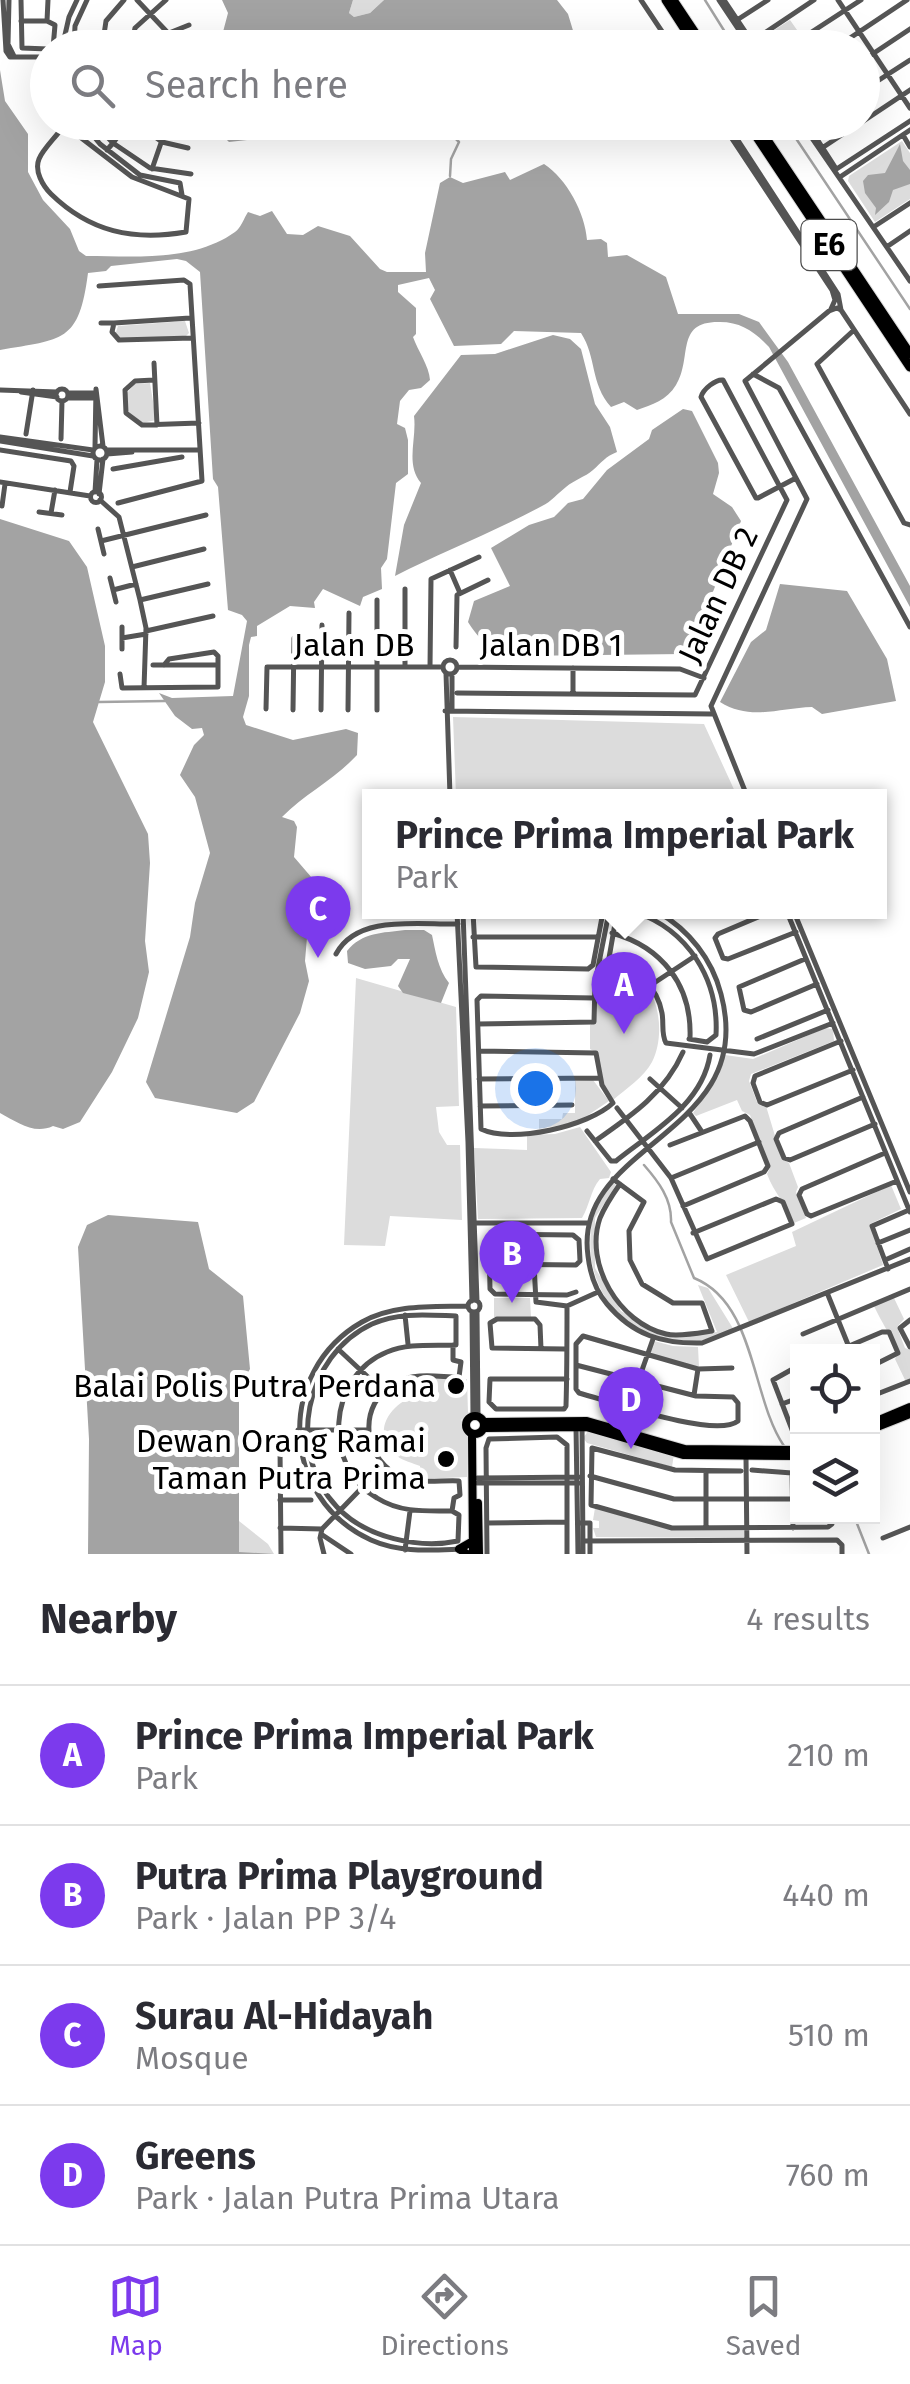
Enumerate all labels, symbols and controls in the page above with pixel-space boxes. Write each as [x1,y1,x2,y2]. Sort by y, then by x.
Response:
search box [30,30,880,140]
icon: search [65,58,120,113]
text: Search here [145,62,348,108]
road number: E6 [802,220,856,270]
street label: Jalan DB 2 [670,521,766,669]
street label: Jalan DB [294,626,414,664]
street label: Jalan DB 1 [479,626,623,664]
popup [362,789,887,919]
text: Prince Prima Imperial Park [395,812,854,858]
text: Park [395,858,458,896]
pin: C [286,876,350,958]
pin: A [592,952,656,1034]
your location [510,1063,561,1114]
pin: B [480,1220,544,1303]
map controls [790,1344,880,1524]
button: locate [790,1344,880,1434]
pin: D [598,1366,664,1449]
place label: Balai Polis Putra Perdana [73,1367,436,1405]
marker: Balai Polis Putra Perdana [445,1375,467,1397]
place label: Dewan Orang Ramai Taman Putra Prima [136,1422,426,1497]
button: layers [790,1434,880,1524]
marker: Dewan Orang Ramai Taman Putra Prima [435,1448,457,1470]
text: Nearby [40,1594,177,1644]
text: 4 results [746,1600,870,1638]
text: Prince Prima Imperial Park [135,1713,594,1759]
text: A [63,1736,82,1774]
text: 210 m [787,1736,870,1774]
text: Park [135,1759,198,1797]
text: Putra Prima Playground [135,1853,544,1899]
text: B [63,1876,82,1914]
text: 440 m [782,1876,870,1914]
text: Park · Jalan PP 3/4 [135,1899,396,1937]
text: Surau Al-Hidayah [135,1993,433,2039]
text: C [63,2016,82,2054]
text: 510 m [788,2016,870,2054]
text: Mosque [135,2039,249,2077]
text: Greens [135,2133,256,2179]
text: D [62,2156,83,2194]
text: 760 m [786,2156,870,2194]
text: Park · Jalan Putra Prima Utara [135,2179,560,2217]
tab: Map [108,2269,163,2362]
tab: Directions [380,2269,509,2362]
tab: Saved [726,2269,802,2362]

